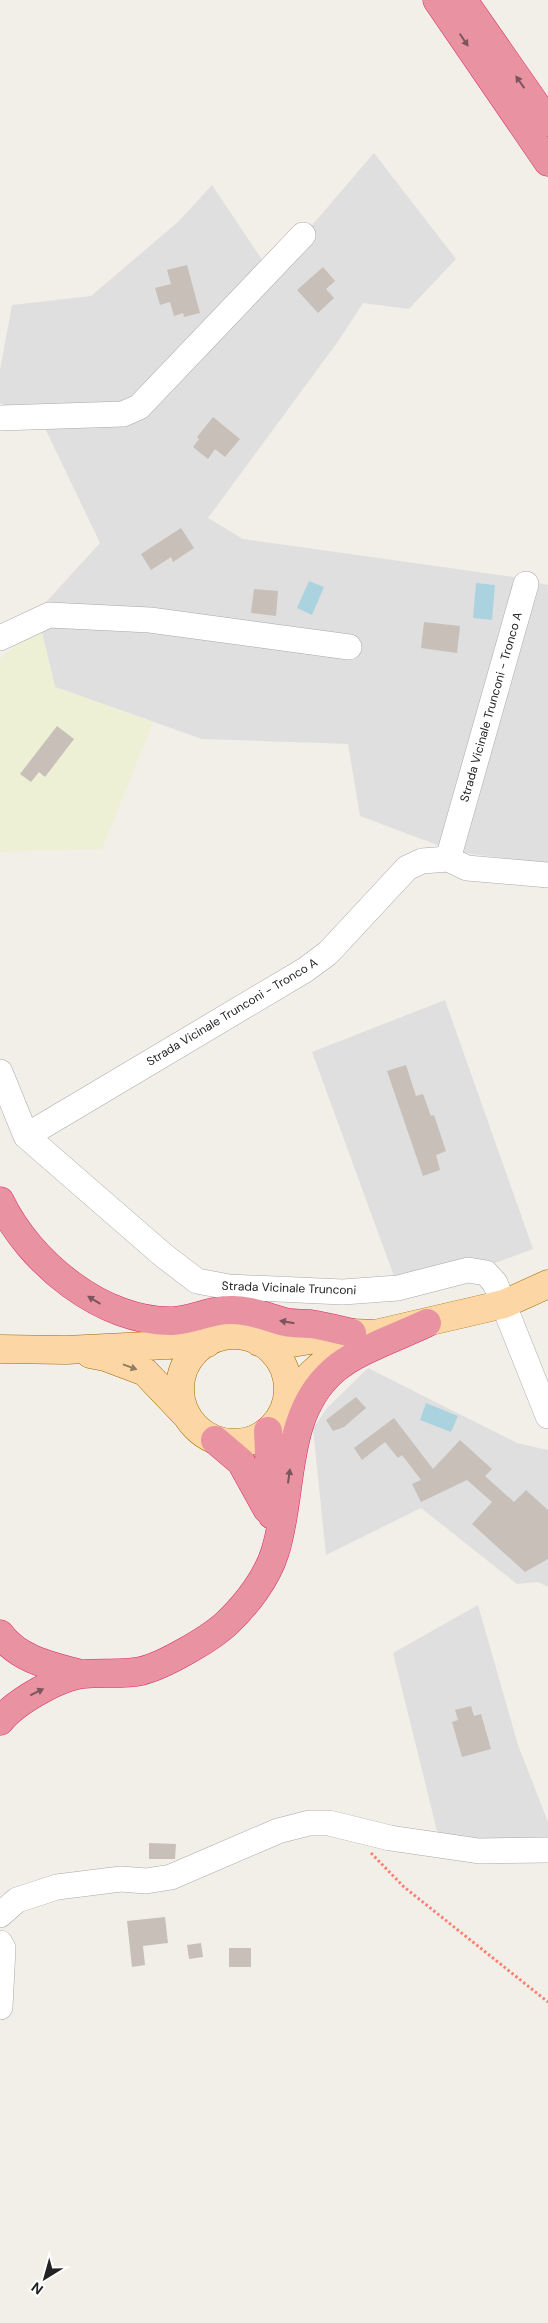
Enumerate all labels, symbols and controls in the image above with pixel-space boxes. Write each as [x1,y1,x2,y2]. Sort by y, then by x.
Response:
one-way arrow [459,34,469,47]
one-way arrow [515,76,525,89]
street label: Strada Vicinale Trunconi - Tronco A [456,610,526,804]
street label: Strada Vicinale Trunconi - Tronco A [143,954,321,1070]
street label: Strada Vicinale Trunconi [221,1278,357,1298]
one-way arrow [88,1295,101,1304]
one-way arrow [279,1317,295,1325]
one-way arrow [123,1363,138,1371]
one-way arrow [285,1468,293,1484]
one-way arrow [30,1688,44,1696]
north arrow [20,2253,70,2303]
text: N [28,2278,47,2299]

